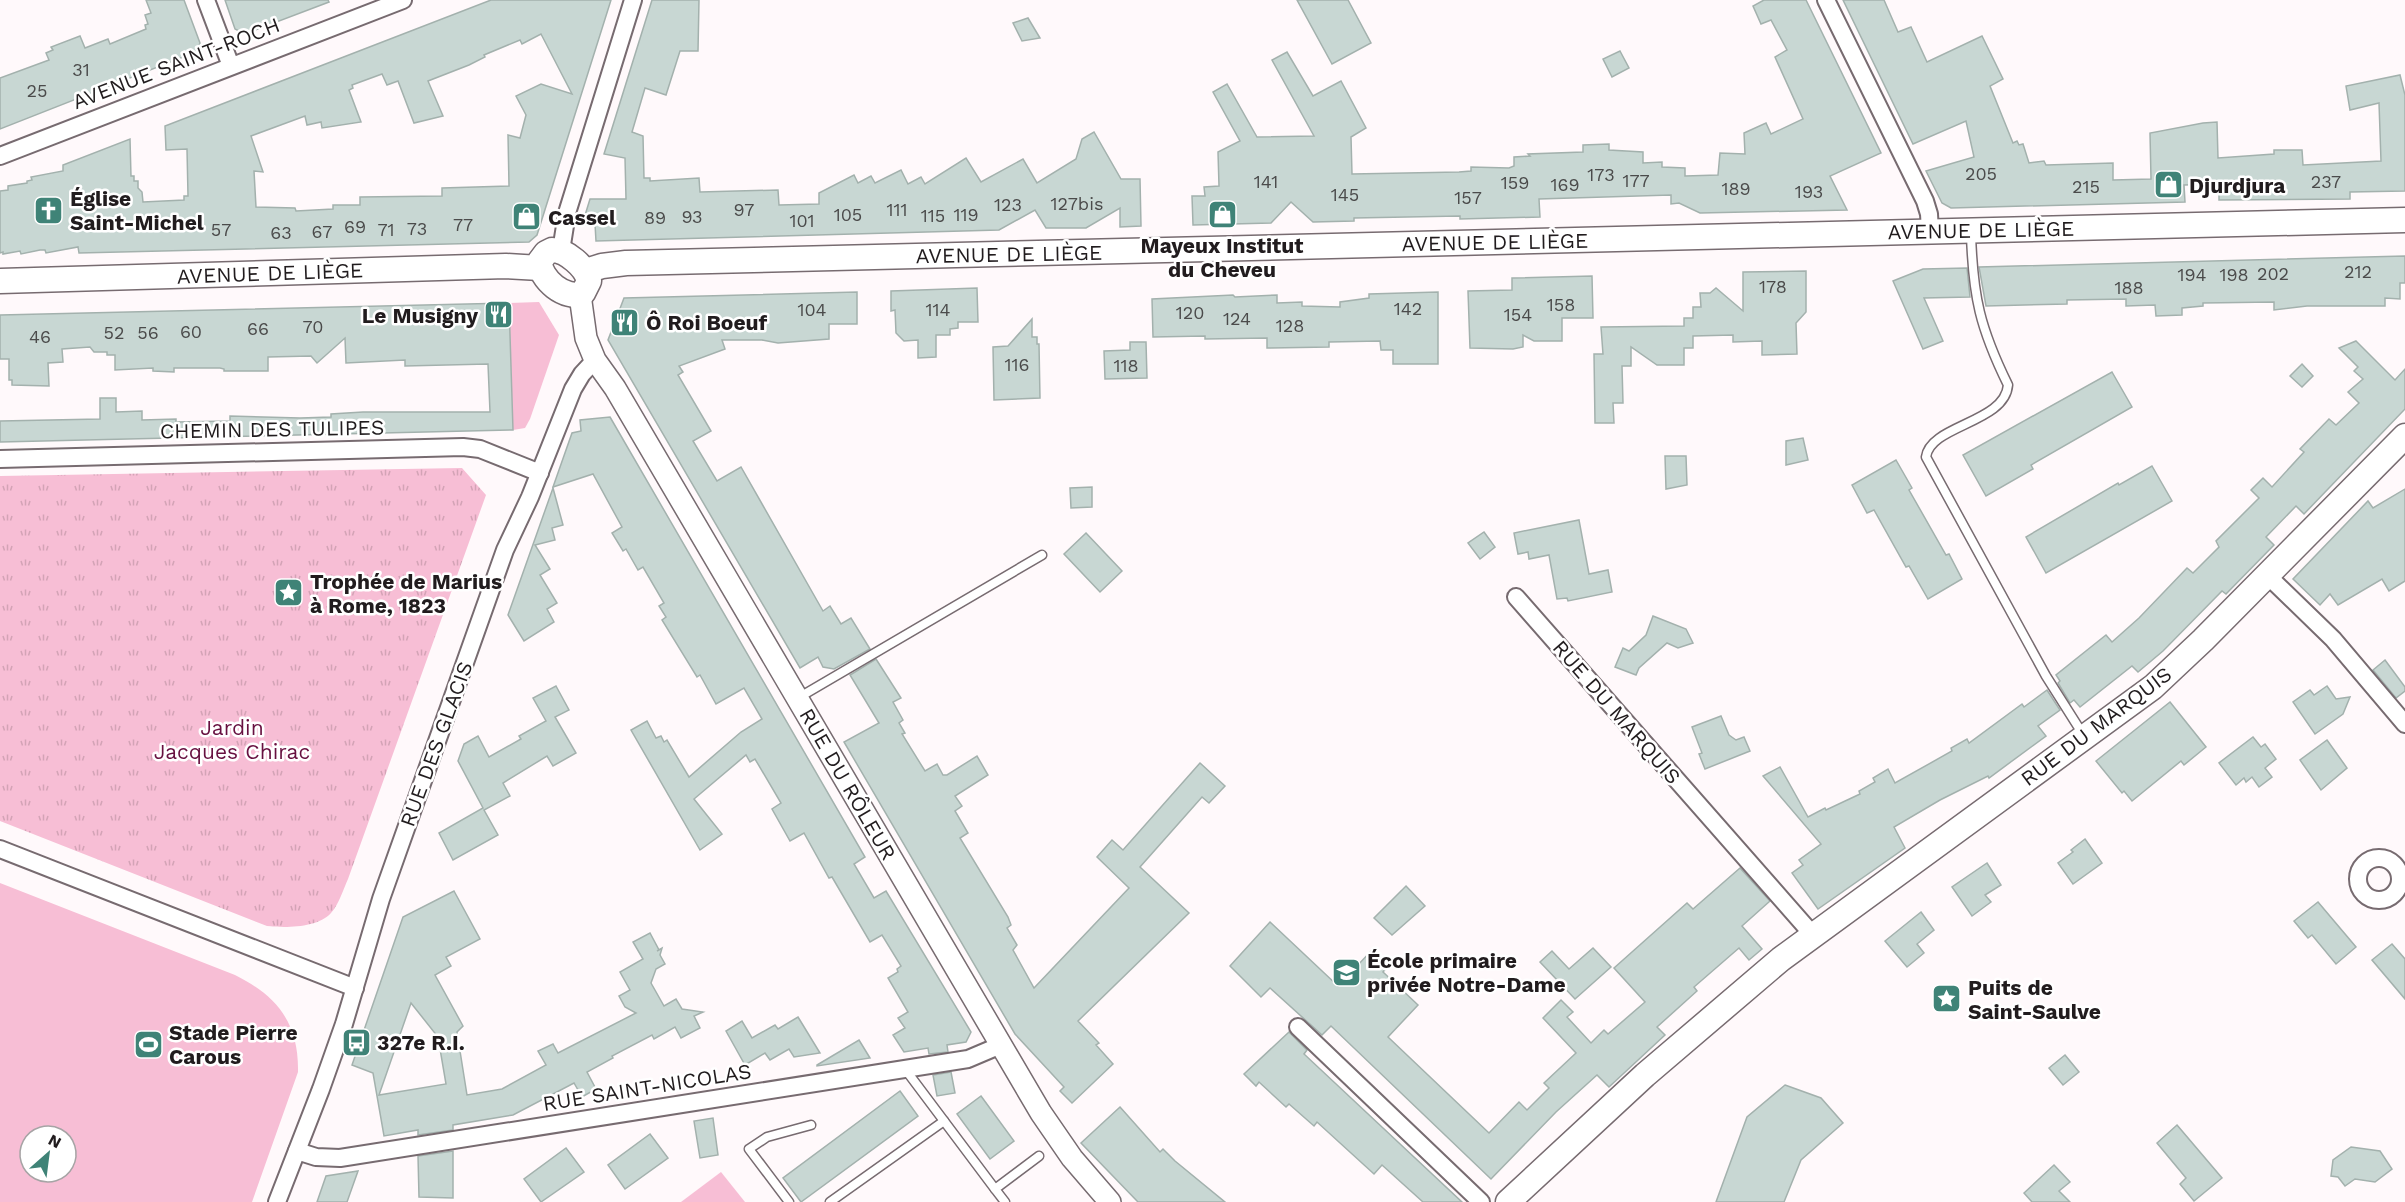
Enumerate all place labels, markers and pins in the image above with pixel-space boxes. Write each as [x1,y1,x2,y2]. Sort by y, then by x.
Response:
shop icon: Djurdjura [2152,169,2184,201]
place label: Djurdjura [2189,173,2286,198]
place label: Église Saint-Michel [70,186,204,235]
church icon: Église Saint-Michel [33,194,65,226]
shop icon: Mayeux Institut du Cheveu [1206,198,1238,230]
shop icon: Cassel [511,201,543,233]
place label: Cassel [548,205,616,230]
place label: Mayeux Institut du Cheveu [1141,233,1303,282]
restaurant icon: Le Musigny [483,299,515,331]
place label: Le Musigny [362,303,478,328]
restaurant icon: Ô Roi Boeuf [609,306,641,338]
place label: Ô Roi Boeuf [646,310,768,335]
place label: Trophée de Marius à Rome, 1823 [310,569,502,618]
place icon: Trophée de Marius à Rome, 1823 [273,577,305,609]
place label: École primaire privée Notre-Dame [1367,948,1566,997]
school or university icon: École primaire privée Notre-Dame [1330,956,1362,988]
place label: Puits de Saint-Saulve [1968,975,2101,1024]
place icon: Puits de Saint-Saulve [1931,983,1963,1015]
place label: Stade Pierre Carous [169,1020,298,1069]
bus stop icon: 327e R.I. [340,1026,372,1058]
sports icon: Stade Pierre Carous [132,1028,164,1060]
place label: 327e R.I. [377,1030,465,1055]

